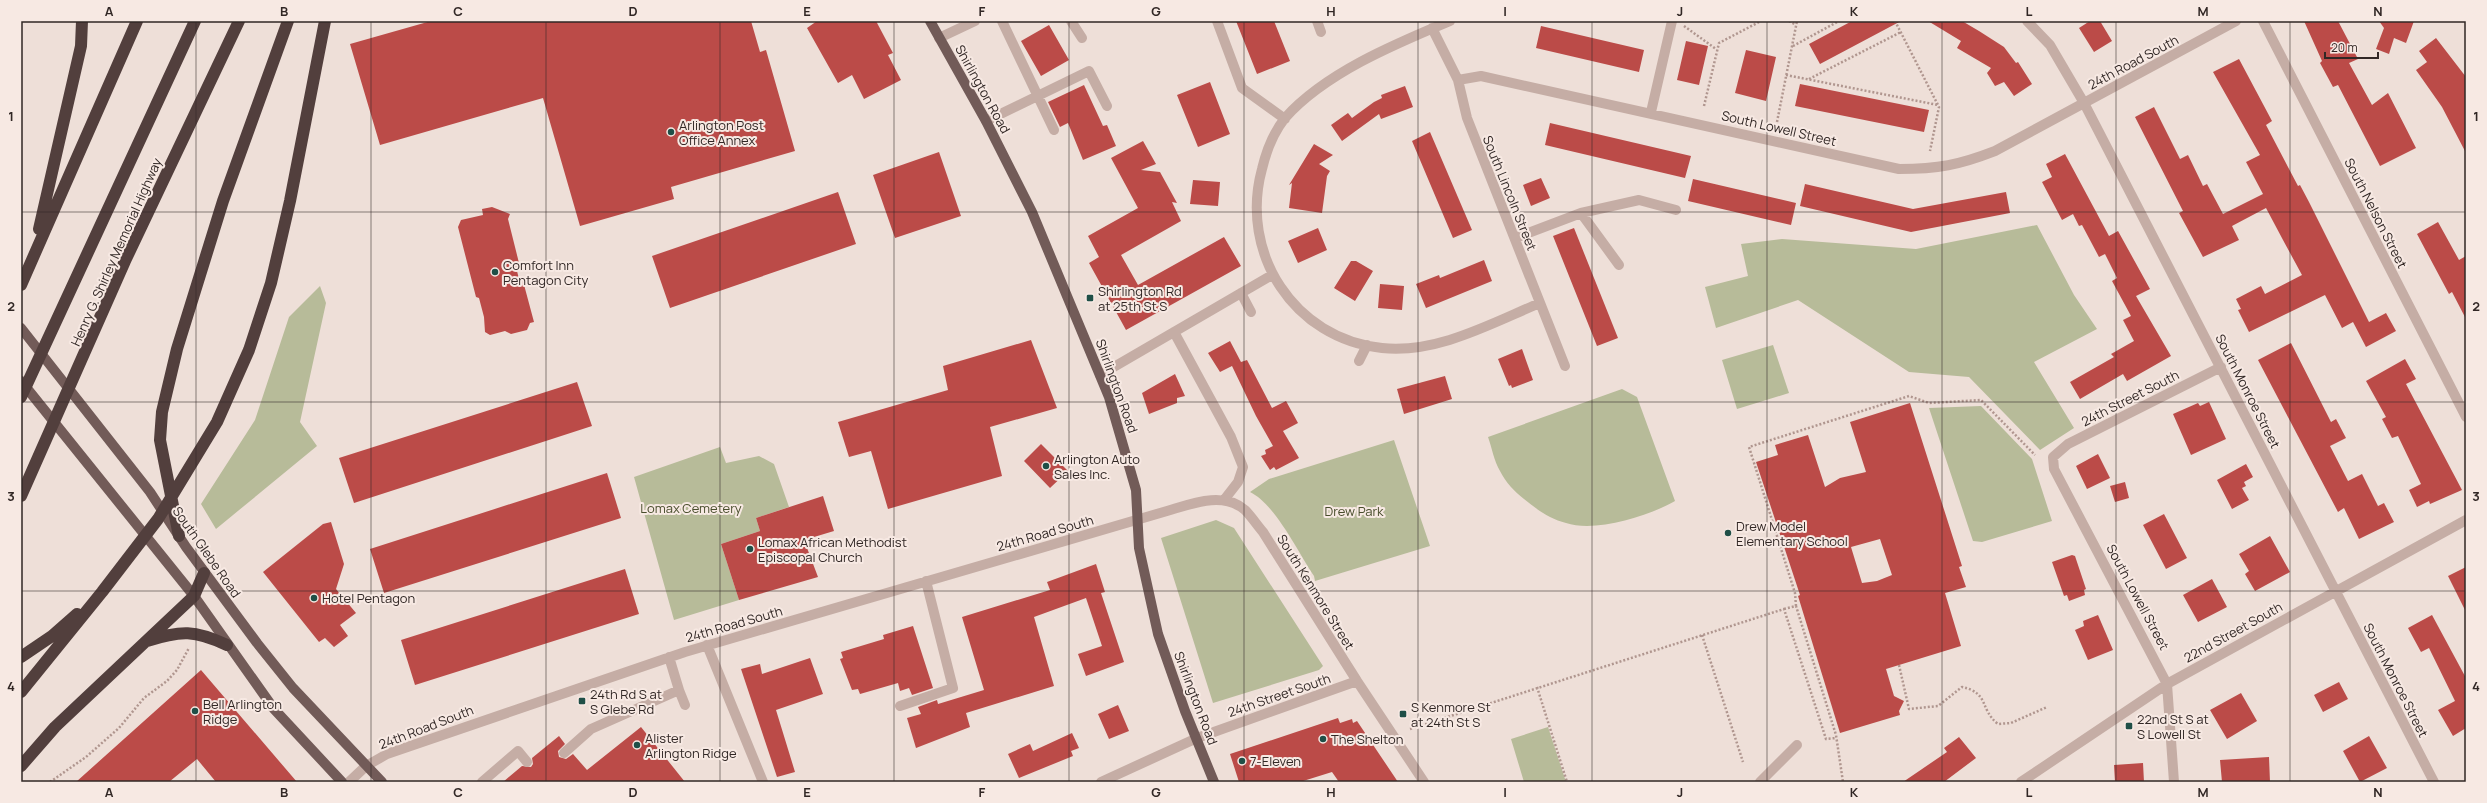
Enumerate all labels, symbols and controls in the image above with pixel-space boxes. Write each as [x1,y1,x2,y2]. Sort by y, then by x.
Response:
text: A [105,2,114,20]
text: B [280,2,288,20]
text: C [453,2,463,20]
text: D [628,2,638,20]
text: E [803,2,811,20]
text: F [979,2,986,20]
text: G [1151,2,1161,20]
text: H [1326,2,1336,20]
text: I [1503,2,1507,20]
text: J [1677,2,1683,20]
text: K [1850,2,1859,20]
text: L [2026,2,2033,20]
text: M [2197,2,2209,20]
text: N [2373,2,2383,20]
street label: 24th Road South [2085,31,2181,93]
scale bar [2325,34,2378,60]
text: 20 m [2331,39,2358,56]
street label: Shirlington Road [951,41,1015,137]
street label: South Lowell Street [1720,106,1838,150]
text: 1 [8,107,14,125]
text: 1 [2473,107,2479,125]
place label: Arlington Post Office Annex [679,116,764,149]
marker: Arlington Post Office Annex [666,127,676,137]
street label: South Lincoln Street [1479,133,1541,253]
street label: Henry G. Shirley Memorial Highway [66,155,166,349]
street label: South Nelson Street [2340,155,2412,271]
place label: Comfort Inn Pentagon City [503,256,588,289]
marker: Comfort Inn Pentagon City [490,267,500,277]
place label: Shirlington Rd at 25th St S [1098,282,1182,315]
marker: Shirlington Rd at 25th St S [1085,293,1095,303]
text: 2 [7,297,15,315]
text: 2 [2472,297,2480,315]
street label: South Monroe Street [2211,331,2285,451]
street label: Shirlington Road [1092,337,1142,435]
street label: 24th Street South [2078,366,2182,430]
place label: Arlington Auto Sales Inc. [1054,450,1140,483]
marker: Arlington Auto Sales Inc. [1041,461,1051,471]
text: 3 [7,487,15,505]
text: 3 [2472,487,2480,505]
park label: Lomax Cemetery [640,499,742,517]
park label: Drew Park [1324,502,1384,520]
street label: South Glebe Road [169,503,245,601]
street label: 24th Road South [994,511,1096,555]
place label: Drew Model Elementary School [1736,517,1848,550]
marker: Drew Model Elementary School [1723,528,1733,538]
street label: South Kenmore Street [1273,531,1359,653]
place label: Lomax African Methodist Episcopal Church [758,533,907,566]
street label: South Lowell Street [2103,541,2173,653]
marker: Lomax African Methodist Episcopal Church [745,544,755,554]
place label: Hotel Pentagon [322,589,415,607]
marker: Hotel Pentagon [309,593,319,603]
street label: 22nd Street South [2181,597,2285,667]
street label: 24th Road South [683,602,785,646]
street label: South Monroe Street [2359,620,2433,740]
street label: Shirlington Road [1170,649,1222,747]
street label: 24th Street South [1225,669,1333,721]
text: 4 [7,677,15,695]
text: 4 [2472,677,2480,695]
place label: 24th Rd S at S Glebe Rd [590,685,662,718]
place label: Bell Arlington Ridge [203,695,282,728]
marker: 24th Rd S at S Glebe Rd [577,696,587,706]
place label: S Kenmore St at 24th St S [1411,698,1491,731]
street label: 24th Road South [376,701,476,753]
marker: Bell Arlington Ridge [190,706,200,716]
marker: S Kenmore St at 24th St S [1398,709,1408,719]
place label: 22nd St S at S Lowell St [2137,710,2209,743]
marker: 22nd St S at S Lowell St [2124,721,2134,731]
place label: Alister Arlington Ridge [645,729,737,762]
place label: The Shelton [1331,730,1403,748]
marker: The Shelton [1318,734,1328,744]
marker: Alister Arlington Ridge [632,740,642,750]
place label: 7-Eleven [1250,752,1301,770]
marker: 7-Eleven [1237,756,1247,766]
text: A [105,783,114,801]
text: B [280,783,288,801]
text: C [453,783,463,801]
text: D [628,783,638,801]
text: E [803,783,811,801]
text: F [979,783,986,801]
text: G [1151,783,1161,801]
text: H [1326,783,1336,801]
text: I [1503,783,1507,801]
text: J [1677,783,1683,801]
text: K [1850,783,1859,801]
text: L [2026,783,2033,801]
text: M [2197,783,2209,801]
text: N [2373,783,2383,801]

